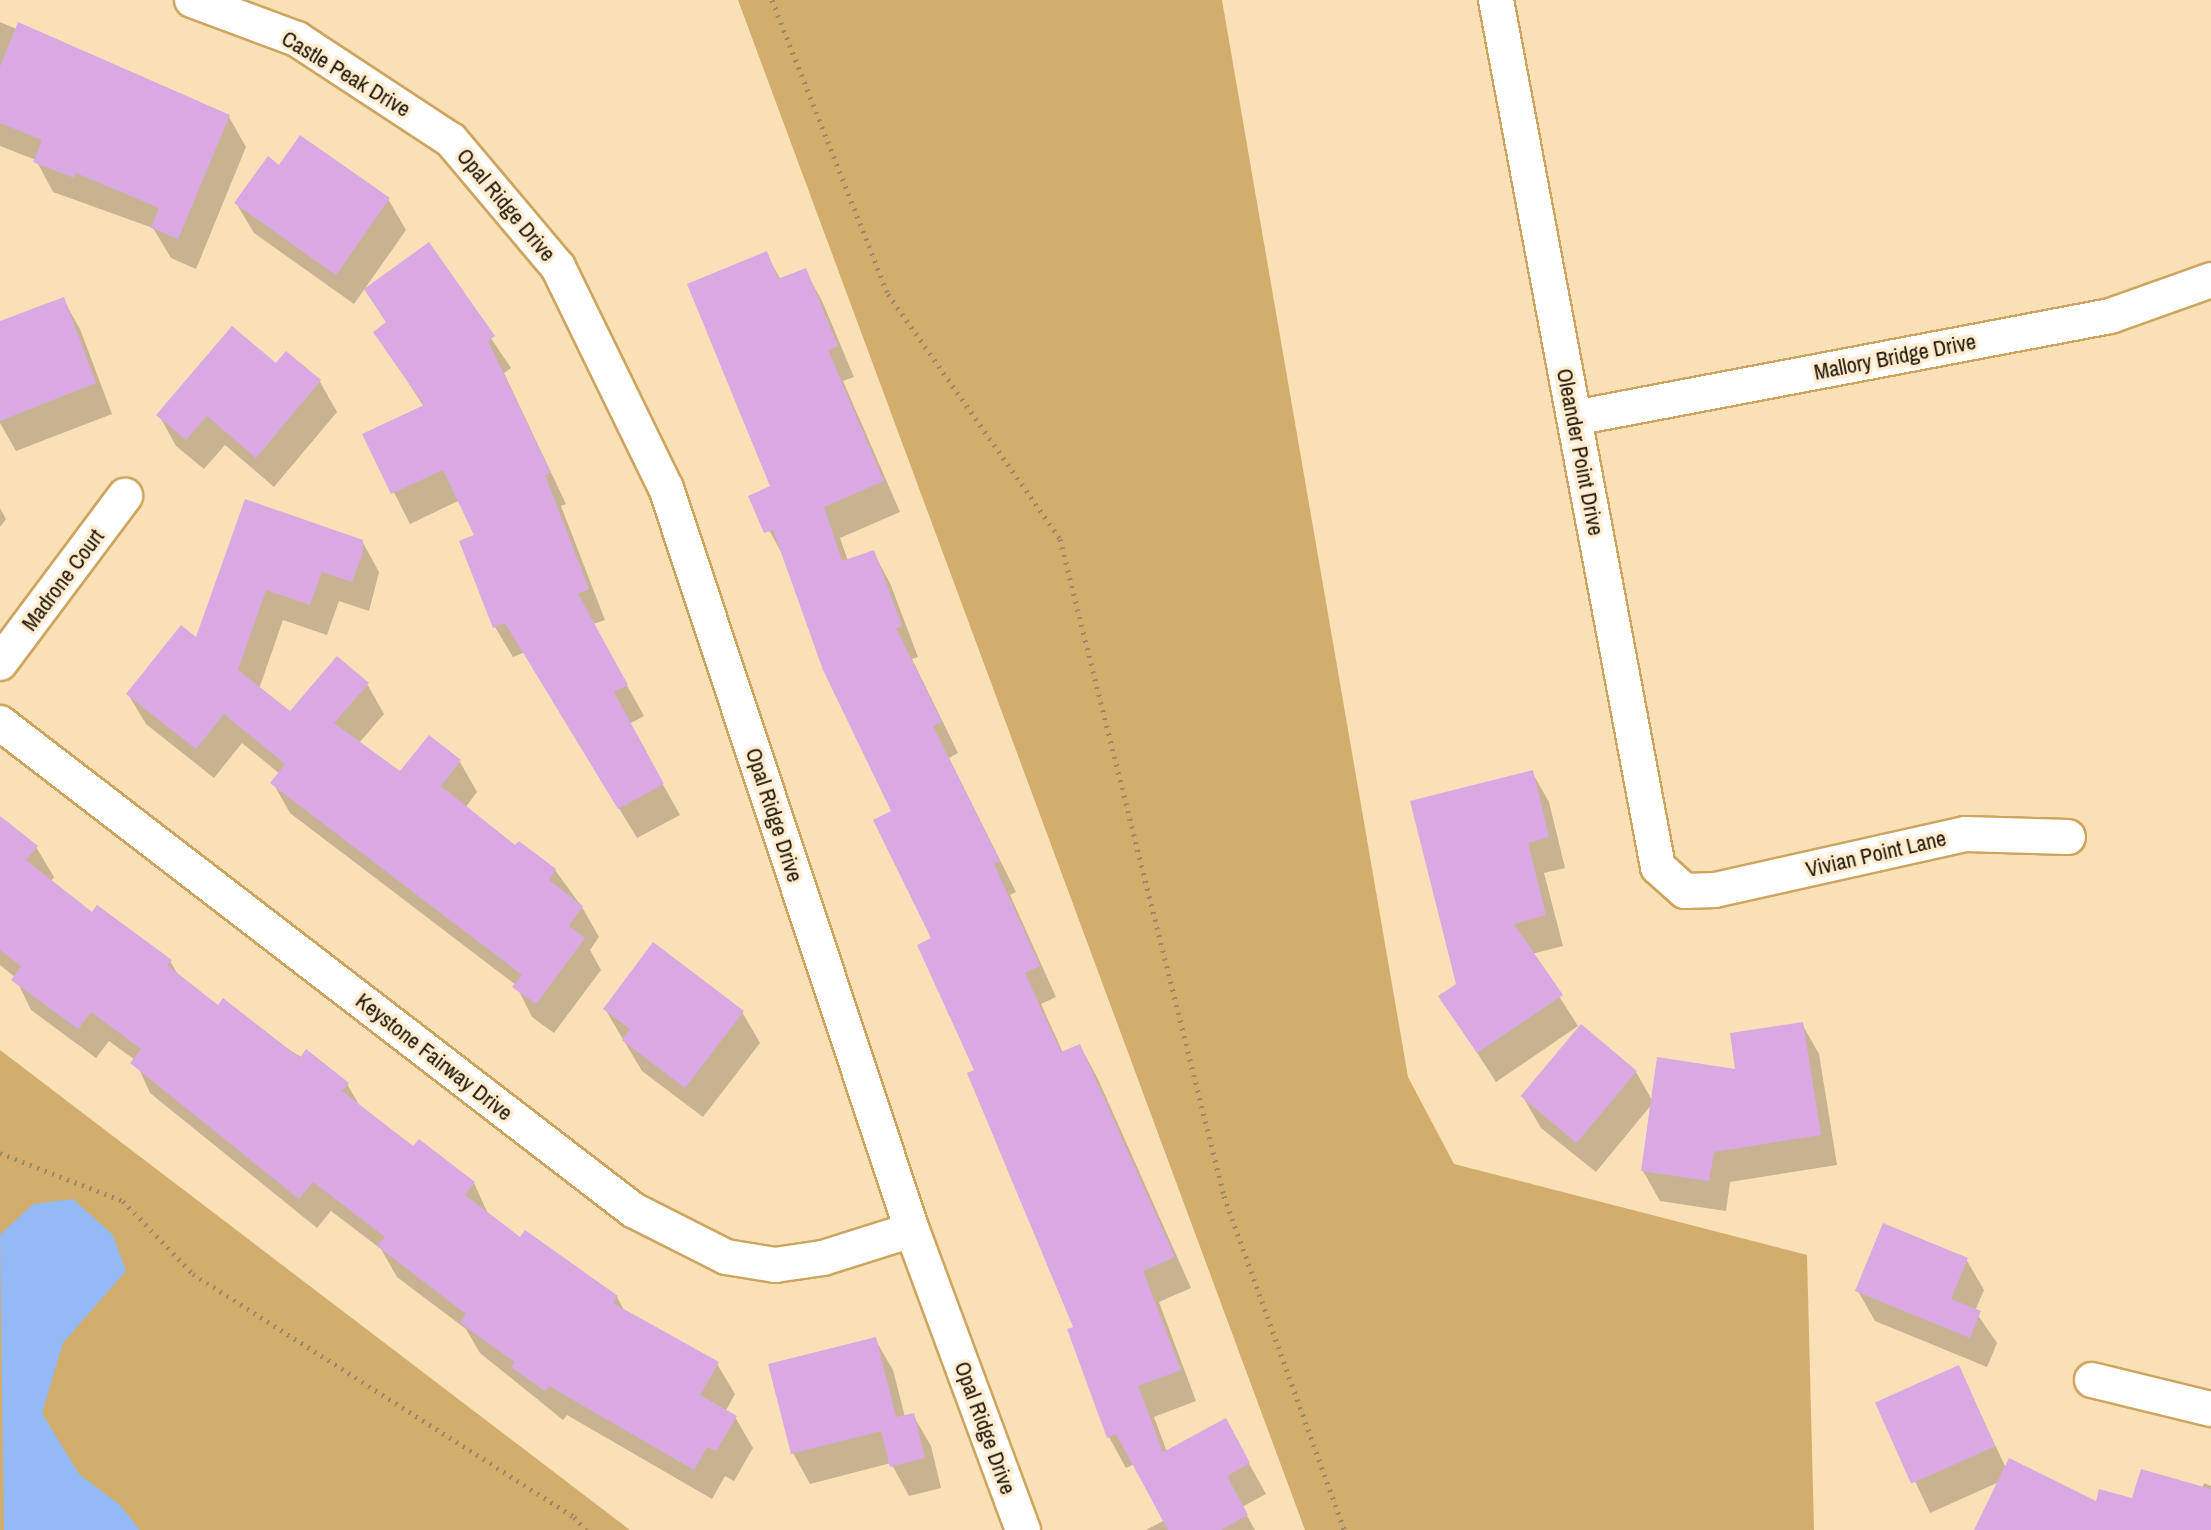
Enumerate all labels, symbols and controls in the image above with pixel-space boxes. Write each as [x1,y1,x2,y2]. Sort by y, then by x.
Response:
street label: Castle Peak Drive [277,25,415,123]
street label: Opal Ridge Drive [451,143,561,267]
street label: Mallory Bridge Drive [1812,328,1978,386]
street label: Oleander Point Drive [1551,366,1609,538]
street label: Madrone Court [16,524,110,636]
street label: Opal Ridge Drive [740,745,808,885]
street label: Vivian Point Lane [1803,825,1949,883]
street label: Keystone Fairway Drive [350,988,518,1126]
street label: Opal Ridge Drive [949,1358,1021,1498]

